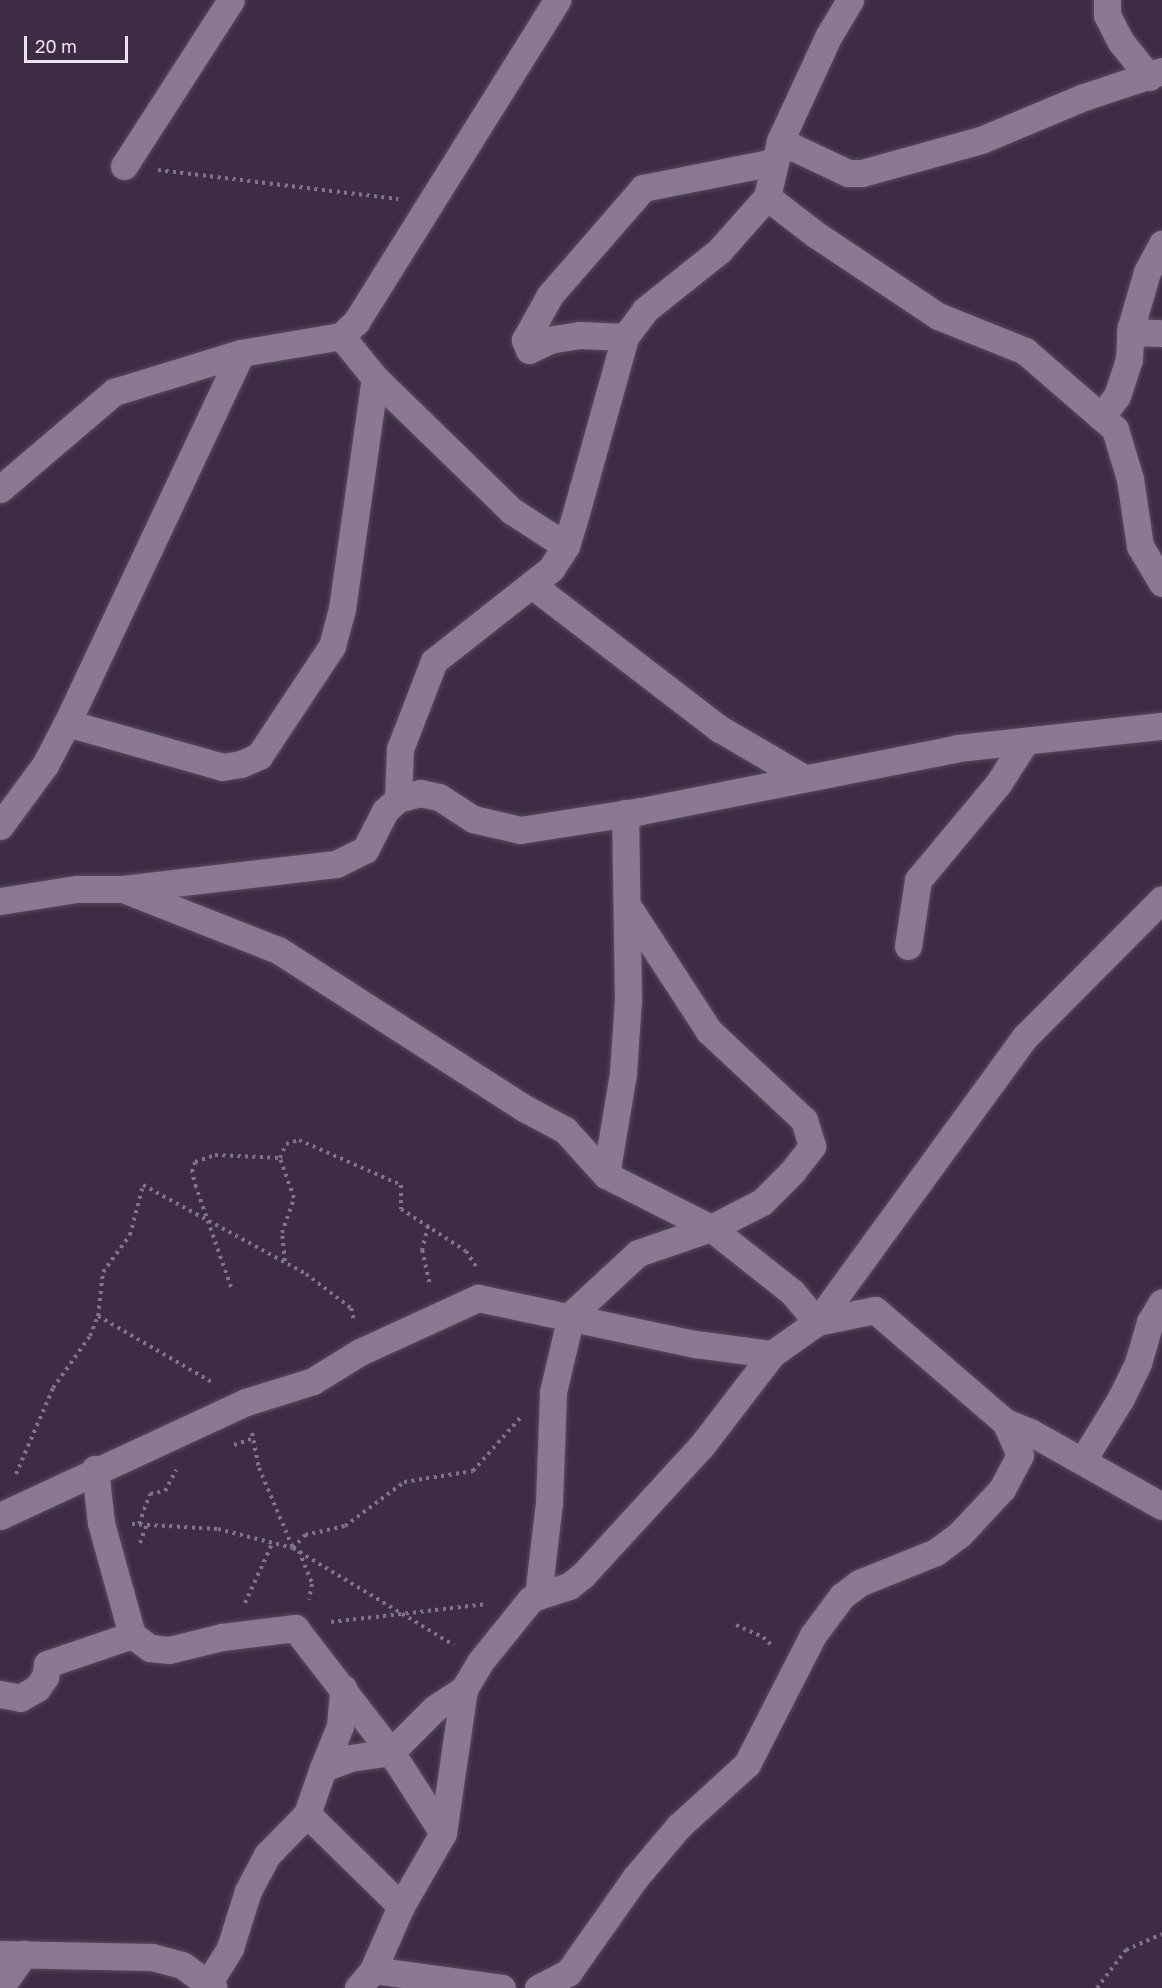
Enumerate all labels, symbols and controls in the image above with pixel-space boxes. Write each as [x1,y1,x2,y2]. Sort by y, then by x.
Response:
scale bar [27,24,130,62]
text: 20 m [35,35,77,57]

